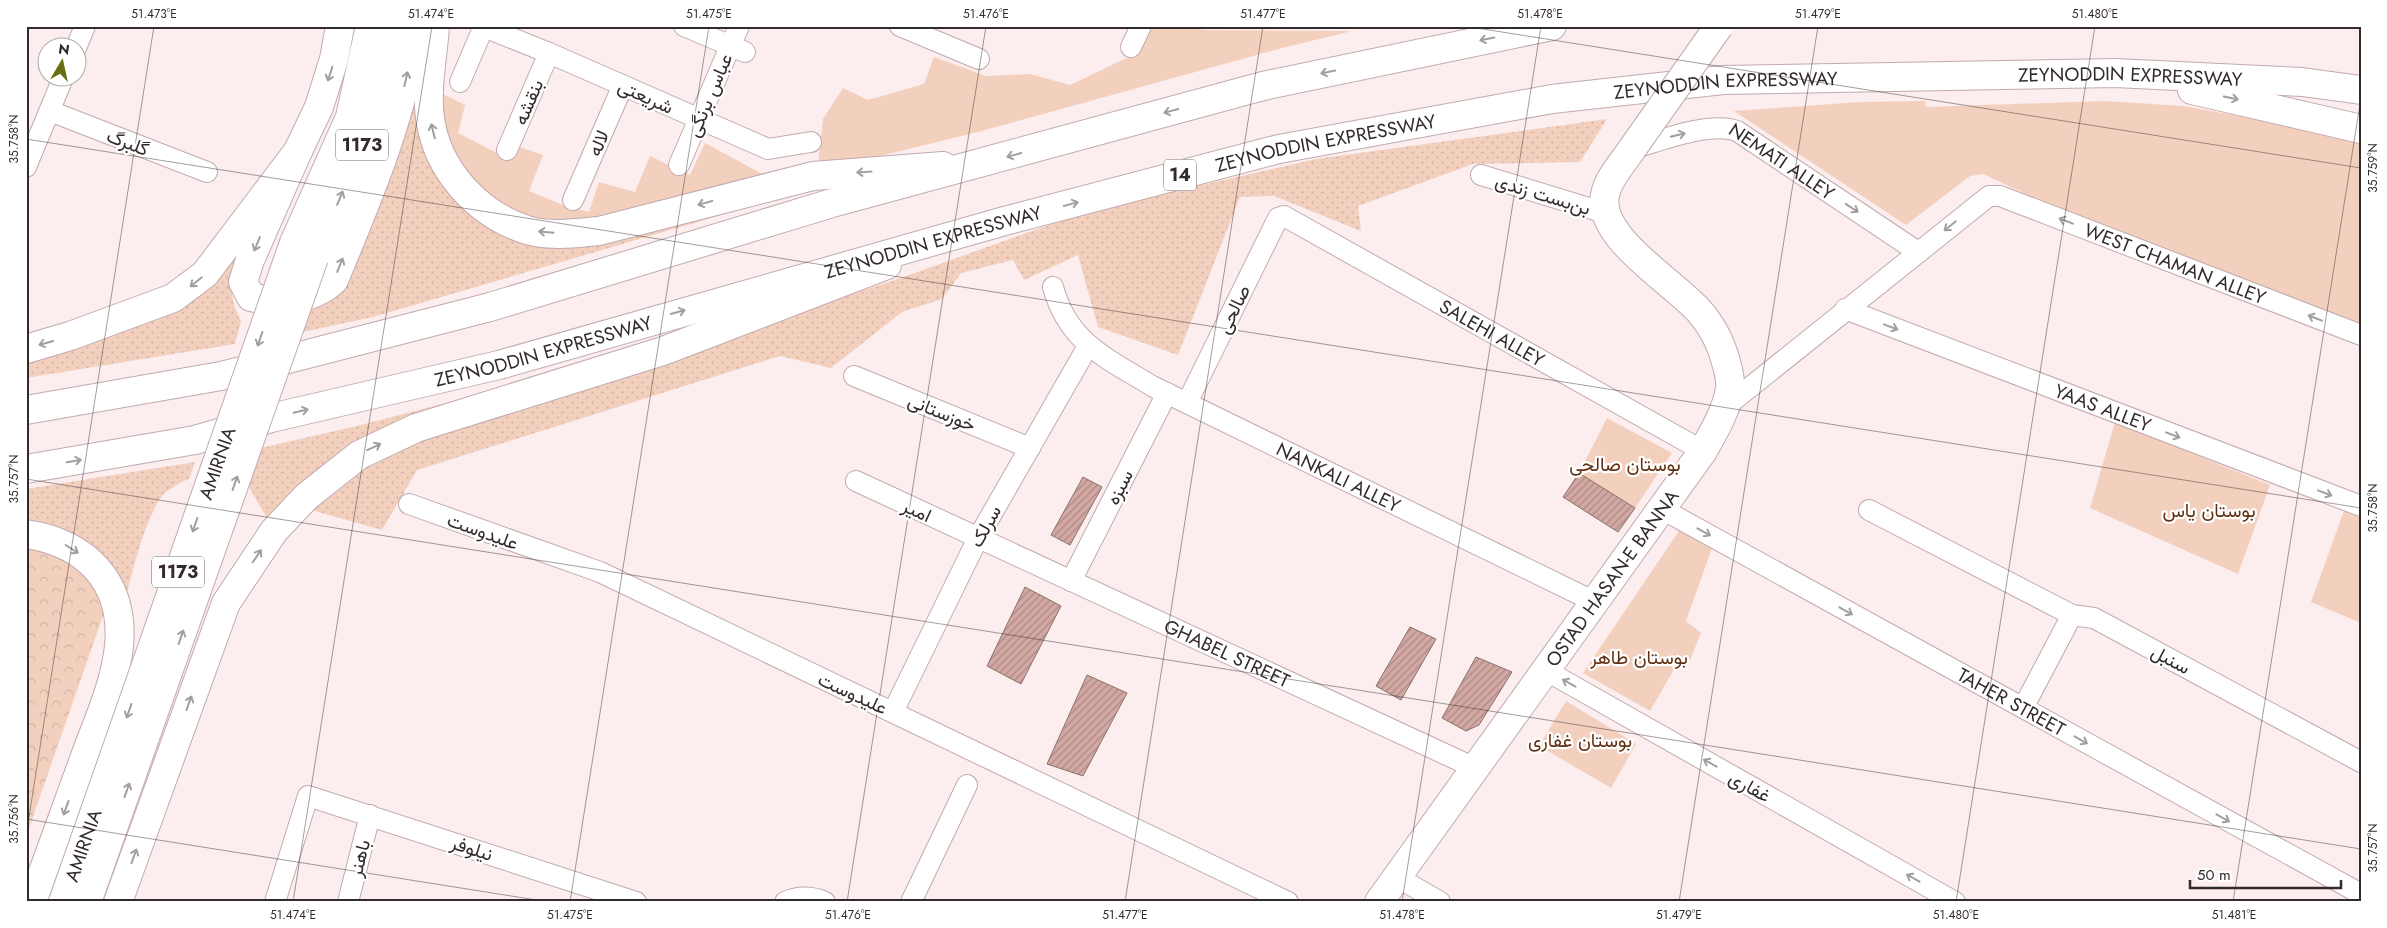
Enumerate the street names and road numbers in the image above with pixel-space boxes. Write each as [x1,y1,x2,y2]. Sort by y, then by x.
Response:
street label: عباس برنگی [680,49,739,141]
street label: ZEYNODDIN EXPRESSWAY [2018,60,2243,93]
street label: ZEYNODDIN EXPRESSWAY [1612,65,1838,106]
street label: شریعتی [614,72,678,121]
street label: بنقشه [507,75,550,129]
street label: ZEYNODDIN EXPRESSWAY [1213,107,1438,179]
street label: NEMATI ALLEY [1723,116,1840,207]
street label: گلبرگ [103,122,153,163]
street label: لاله [581,126,616,160]
road number: 1173 [336,130,388,160]
road number: 14 [1164,160,1196,190]
street label: بن‌بست زندی [1492,167,1594,222]
street label: ZEYNODDIN EXPRESSWAY [822,199,1045,286]
street label: WEST CHAMAN ALLEY [2080,217,2270,311]
street label: صالحی [1210,280,1257,338]
street label: SALEHI ALLEY [1434,293,1550,374]
street label: ZEYNODDIN EXPRESSWAY [432,309,656,394]
street label: YAAS ALLEY [2051,377,2155,439]
street label: خوزستانی [904,387,980,438]
street label: AMIRNIA [192,423,243,503]
street label: NANKALI ALLEY [1272,436,1405,519]
street label: سبزه [1099,465,1140,510]
street label: OSTAD HASAN-E BANNA [1539,484,1685,672]
street label: امیر [897,492,936,529]
street label: سرلک [963,500,1008,552]
street label: علیدوست [443,506,522,557]
road number: 1173 [152,556,204,588]
street label: GHABEL STREET [1160,613,1294,694]
street label: سنبل [2146,638,2195,681]
street label: TAHER STREET [1952,661,2070,743]
street label: علیدوست [814,666,892,721]
street label: غفاری [1724,764,1776,809]
street label: AMIRNIA [58,805,109,885]
street label: نیلوفر [446,829,496,868]
street label: باهنر [342,837,377,881]

